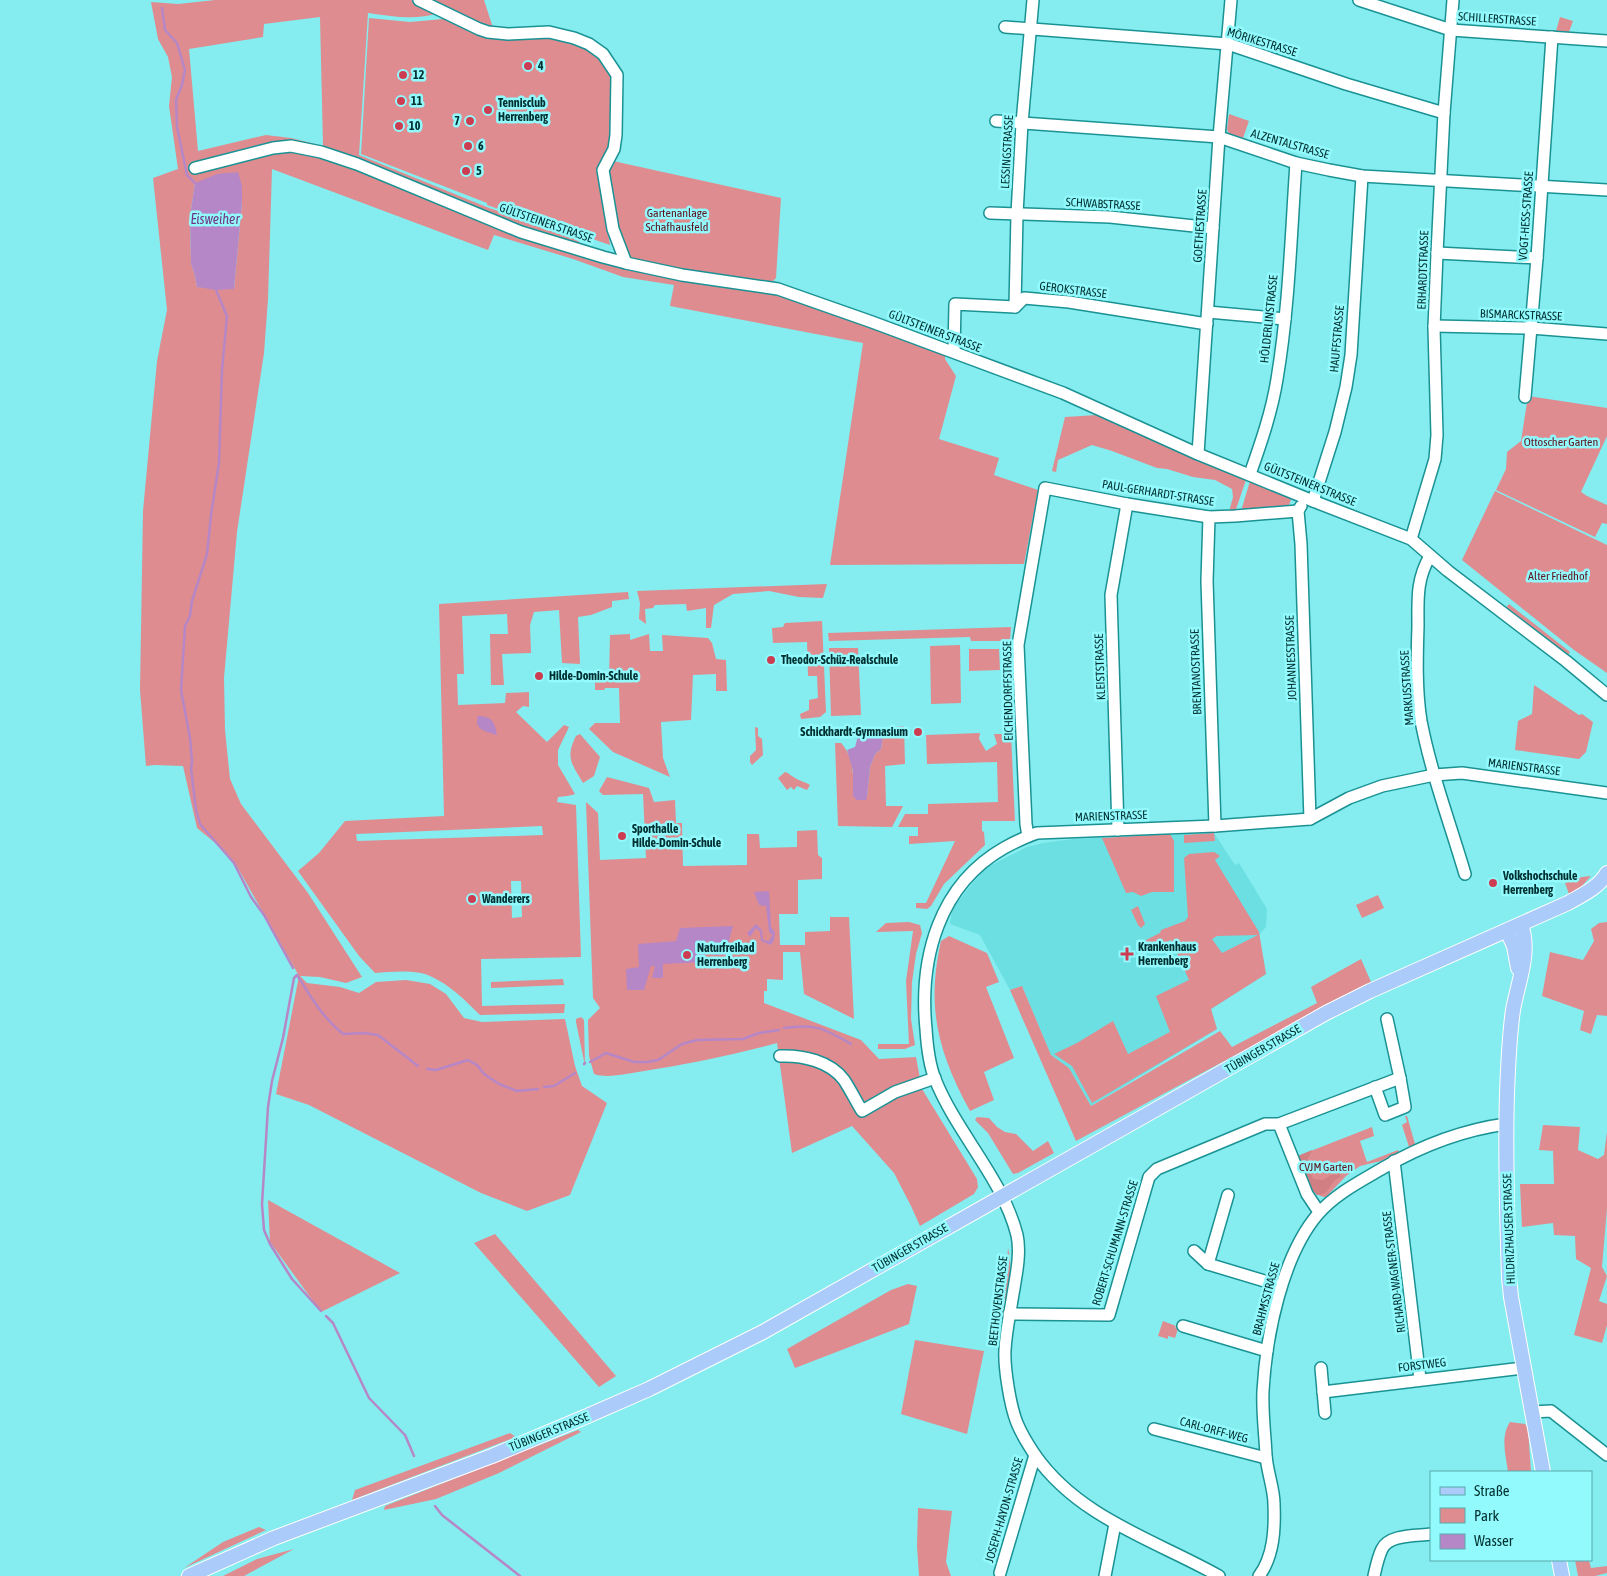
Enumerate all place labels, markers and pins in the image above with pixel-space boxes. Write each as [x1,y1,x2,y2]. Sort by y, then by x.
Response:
place label: 4 [537,59,544,73]
marker: 4 [522,60,534,72]
place label: 12 [413,68,425,82]
marker: 12 [397,69,409,81]
place label: 11 [411,94,423,108]
marker: 11 [395,95,407,107]
place label: Tennisclub Herrenberg [498,96,549,124]
marker: Tennisclub Herrenberg [482,104,494,116]
place label: 7 [454,114,460,128]
marker: 7 [464,115,476,127]
place label: 10 [409,119,421,133]
marker: 10 [393,120,405,132]
place label: 6 [478,139,484,153]
marker: 6 [462,140,474,152]
place label: 5 [476,164,482,178]
marker: 5 [460,165,472,177]
place label: Theodor-Schüz-Realschule [781,653,899,667]
marker: Theodor-Schüz-Realschule [765,654,777,666]
place label: Hilde-Domin-Schule [549,669,639,683]
marker: Hilde-Domin-Schule [533,670,545,682]
place label: Schickhardt-Gymnasium [800,725,908,739]
marker: Schickhardt-Gymnasium [912,726,924,738]
place label: Sporthalle Hilde-Domin-Schule [632,822,722,850]
marker: Sporthalle Hilde-Domin-Schule [616,830,628,842]
place label: Volkshochschule Herrenberg [1502,869,1578,897]
marker: Volkshochschule Herrenberg [1487,877,1499,889]
place label: Wanderers [481,892,530,906]
marker: Wanderers [466,893,478,905]
place label: Krankenhaus Herrenberg [1138,940,1197,968]
place label: Naturfreibad Herrenberg [697,941,755,969]
marker: Krankenhaus Herrenberg [1120,947,1134,961]
marker: Naturfreibad Herrenberg [681,949,693,961]

